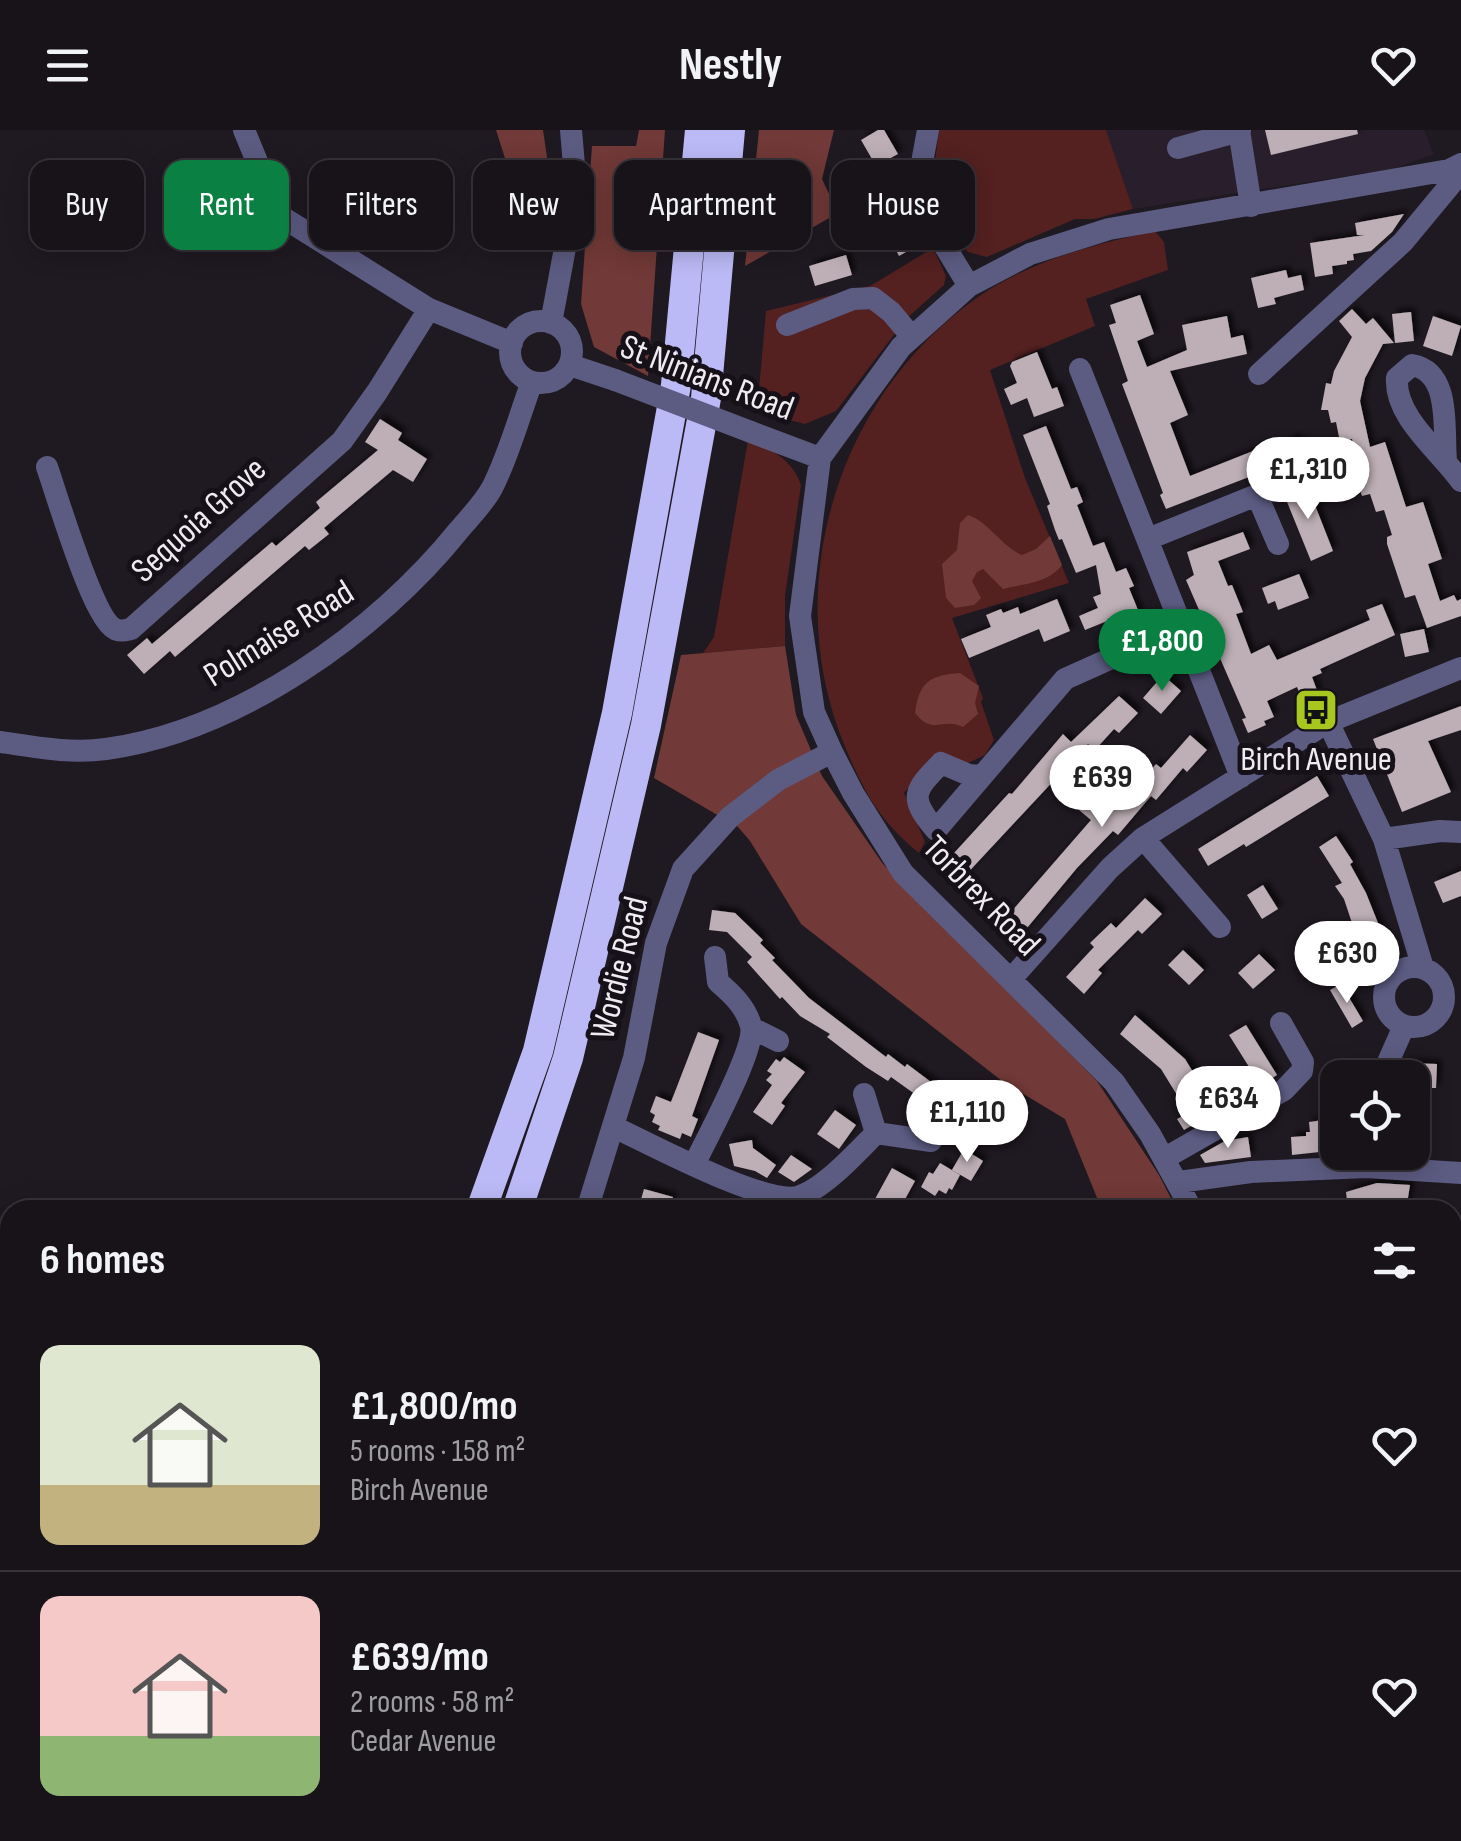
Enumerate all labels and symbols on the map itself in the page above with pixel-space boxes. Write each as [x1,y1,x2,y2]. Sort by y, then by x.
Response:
street label: St Ninians Road [614,325,800,431]
pin: £1,310 [1227,437,1389,522]
street label: Sequoia Grove [123,448,275,592]
street label: Polmaise Road [196,571,362,697]
pin: £1,800 [1081,609,1243,694]
bus stop icon: Birch Avenue [1293,687,1339,733]
place label: Birch Avenue [1240,738,1392,781]
pin: £639 [1043,745,1161,830]
street label: Torbrex Road [913,827,1049,965]
street label: Wordie Road [582,892,658,1044]
pin: £630 [1288,921,1406,1006]
pin: £634 [1169,1066,1287,1151]
pin: £1,110 [886,1080,1048,1165]

